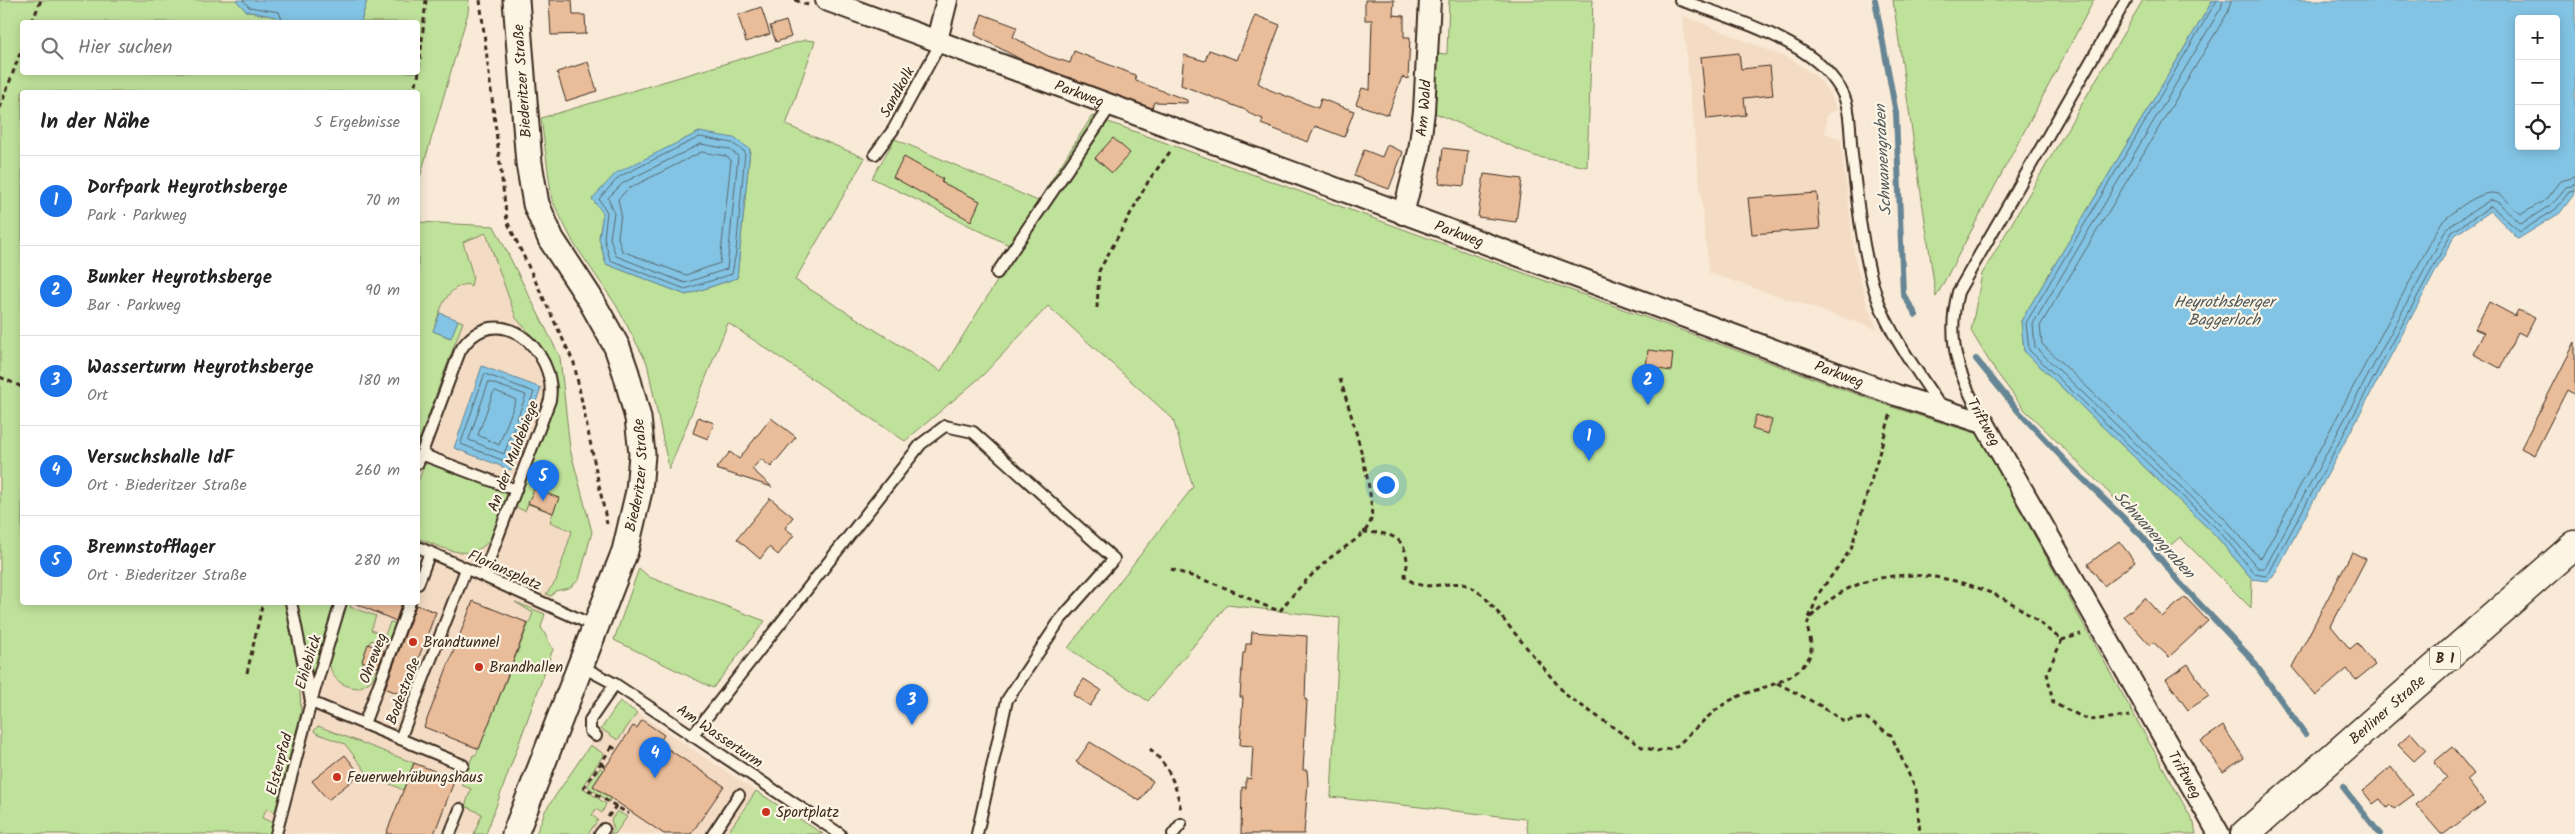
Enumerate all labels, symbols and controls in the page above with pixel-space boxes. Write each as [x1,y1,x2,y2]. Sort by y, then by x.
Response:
map controls [2515,15,2560,150]
button: + [2515,15,2560,60]
search box [20,20,420,75]
street label: Biederitzer Straße [507,23,539,139]
text: Hier suchen [78,33,172,63]
icon: search [38,34,66,62]
button: − [2515,60,2560,105]
street label: Sandkolk [874,62,922,122]
street label: Parkweg [1051,74,1107,115]
street label: Am Wald [1410,79,1439,138]
water label: Schwanengraben [1868,102,1899,216]
button: locate [2515,105,2560,150]
text: In der Nähe [40,106,150,139]
text: 5 Ergebnisse [314,110,400,135]
text: Dorfpark Heyrothsberge [87,173,287,203]
text: 1 [54,188,58,213]
text: 70 m [365,188,400,213]
text: Park · Parkweg [87,203,187,228]
street label: Parkweg [1431,215,1487,255]
text: Bunker Heyrothsberge [87,263,272,293]
text: 2 [51,278,61,303]
text: 90 m [365,278,400,303]
water label: Heyrothsberger Baggerloch [2174,290,2278,333]
text: Bar · Parkweg [87,293,181,318]
text: Wasserturm Heyrothsberge [87,353,314,383]
street label: Parkweg [1811,355,1867,395]
pin: 2 [1632,364,1664,405]
text: 3 [52,368,60,393]
text: 180 m [358,368,400,393]
text: Ort [87,383,108,408]
street label: Triftweg [1960,394,2006,451]
street label: An der Muldebiege [482,397,546,515]
street label: Biederitzer Straße [619,417,655,534]
pin: 1 [1573,420,1605,461]
text: Versuchshalle IdF [87,443,234,473]
text: 4 [52,458,60,483]
text: 260 m [355,458,400,483]
pin: 5 [527,460,559,501]
your location [1373,472,1399,498]
text: Ort · Biederitzer Straße [87,473,247,498]
water label: Schwanengraben [2107,485,2201,586]
text: Brennstofflager [87,533,215,563]
street label: Floriansplatz [464,544,546,598]
text: 5 [52,548,60,573]
text: 280 m [354,548,400,573]
text: Ort · Biederitzer Straße [87,563,247,588]
street label: Ohreweg [353,629,395,687]
street label: Ehleblick [289,631,329,693]
place label: Brandtunnel [423,631,500,655]
marker: Brandtunnel [407,636,419,648]
road number: B 1 [2430,646,2460,670]
street label: Bodestraße [380,654,428,728]
place label: Brandhallen [489,656,563,680]
marker: Brandhallen [473,661,485,673]
street label: Berliner Straße [2344,670,2432,751]
pin: 3 [896,684,928,725]
street label: Am Wasserturm [671,699,768,775]
street label: Elsterpfad [260,730,300,798]
pin: 4 [639,737,671,778]
street label: Triftweg [2161,747,2208,804]
place label: Feuerwehrübungshaus [347,766,483,790]
marker: Feuerwehrübungshaus [331,771,343,783]
place label: Sportplatz [776,801,839,825]
marker: Sportplatz [760,806,772,818]

